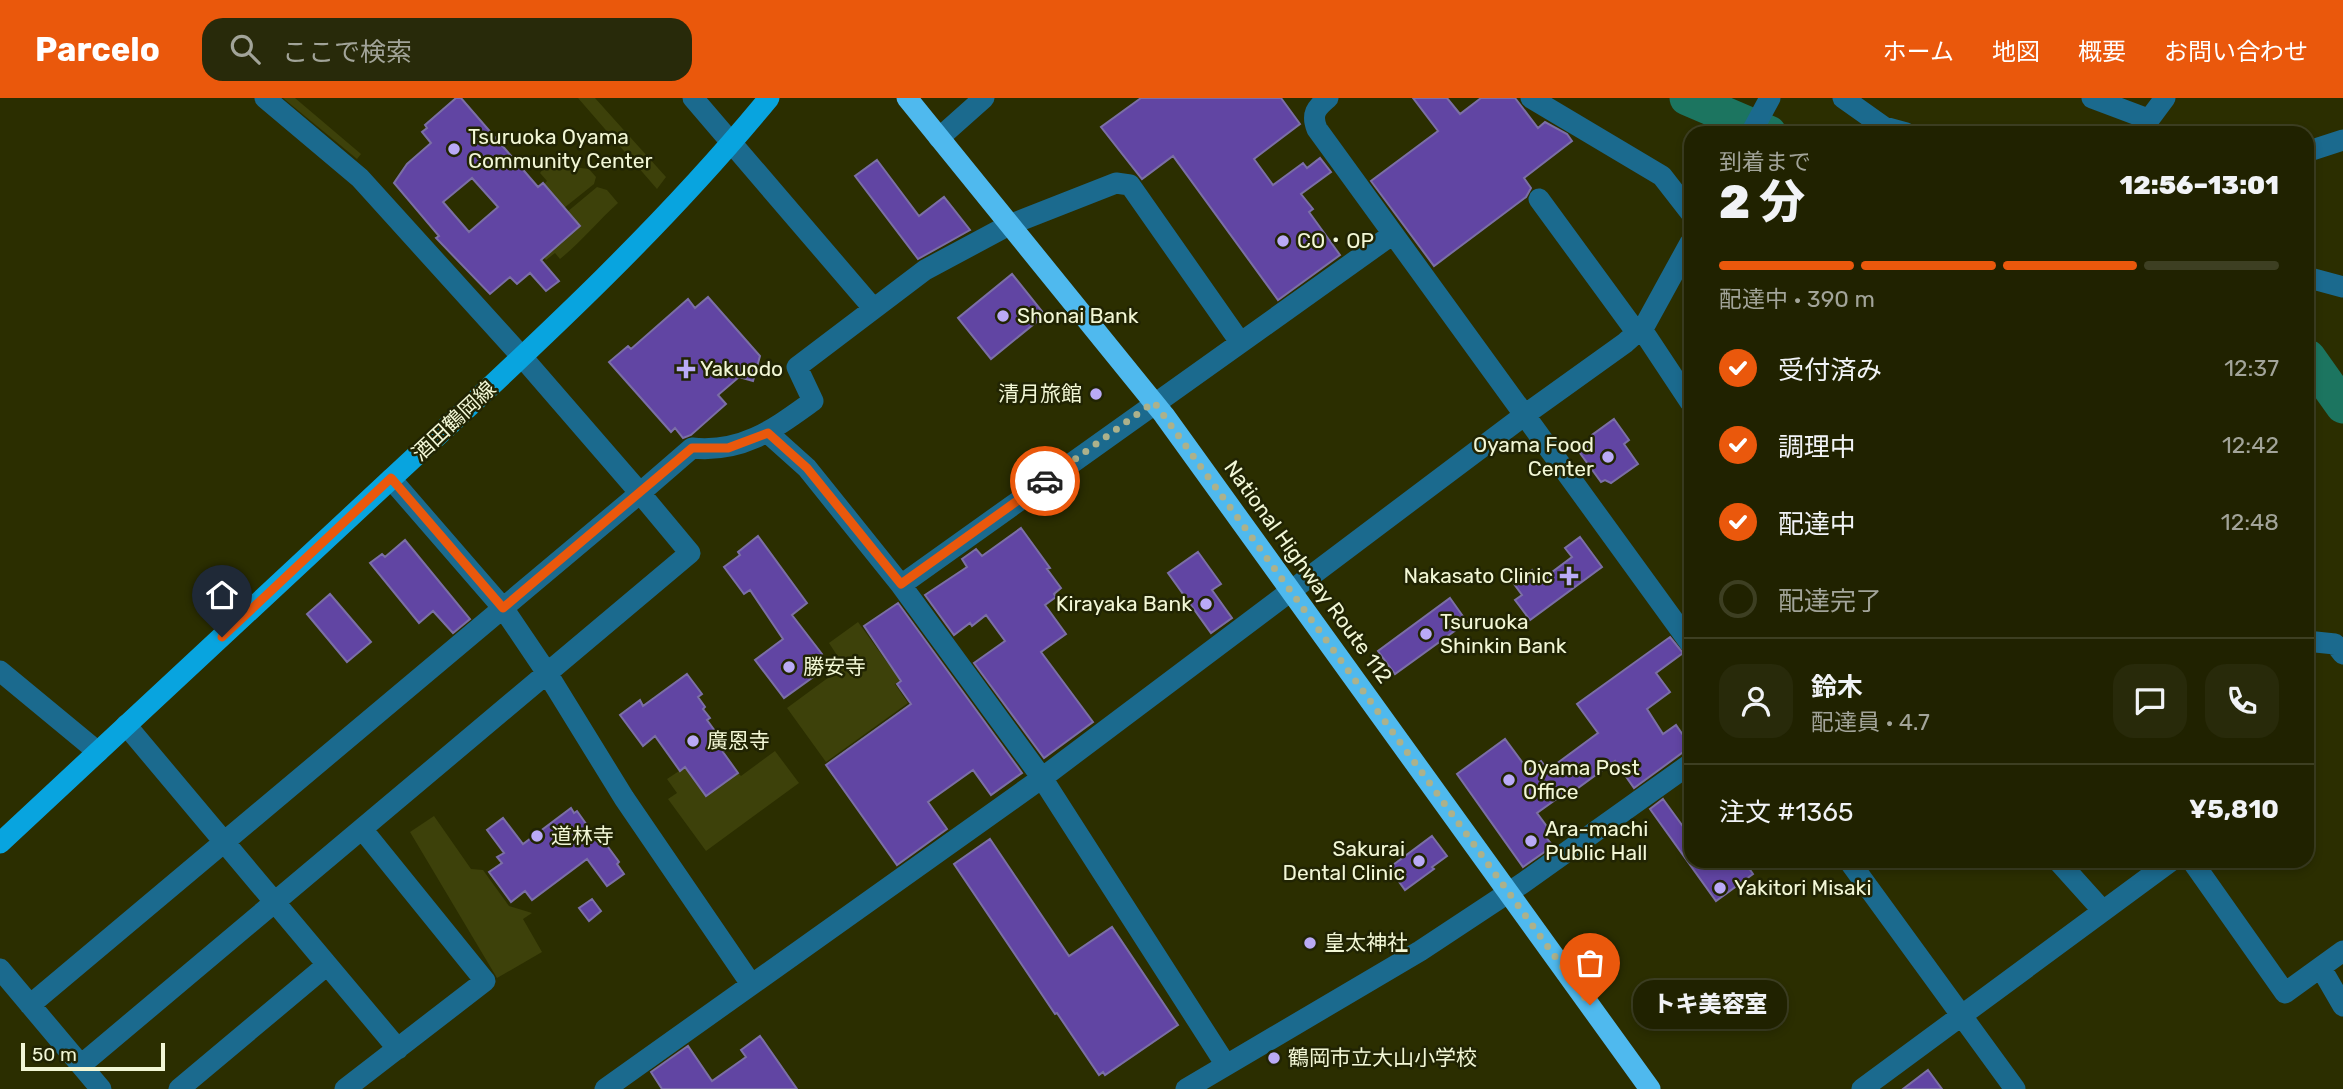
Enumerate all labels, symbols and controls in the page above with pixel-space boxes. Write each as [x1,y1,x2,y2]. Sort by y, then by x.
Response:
search box [202,18,692,81]
text: Parcelo [35,30,160,69]
icon: search [226,30,264,68]
text: ここで検索 [282,37,412,68]
text: ホーム [1883,38,1954,66]
text: 地図 [1992,38,2040,66]
text: 概要 [2078,38,2126,66]
text: お問い合わせ [2164,38,2308,66]
place label: Tsuruoka Oyama Community Center [468,124,653,173]
marker: Tsuruoka Oyama Community Center [446,141,462,157]
text: 到着まで [1719,148,1811,176]
text: 12:56–13:01 [2119,170,2279,201]
text: 2 分 [1719,175,1805,230]
place label: CO・OP [1297,228,1374,253]
marker: CO・OP [1275,233,1291,249]
text: 配達中 · 390 m [1719,285,1875,313]
place label: Shonai Bank [1017,303,1139,328]
marker: Shonai Bank [995,308,1011,324]
icon: check [1719,349,1757,387]
text: 12:37 [2224,354,2279,382]
text: 受付済み [1778,355,1882,386]
place label: Yakuodo [700,356,783,381]
marker: Yakuodo [678,361,694,377]
street label: 酒田鶴岡線 [407,376,501,466]
place label: 清月旅館 [998,381,1082,406]
marker: 清月旅館 [1088,386,1104,402]
icon: check [1719,426,1757,464]
text: 12:42 [2222,431,2279,459]
place label: Oyama Food Center [1473,432,1594,481]
text: 調理中 [1778,432,1856,463]
courier [1010,446,1080,516]
marker: Oyama Food Center [1600,449,1616,465]
street label: National Highway Route 112 [1219,456,1398,688]
icon: car [1026,462,1064,500]
icon: check [1719,503,1757,541]
text: 12:48 [2221,508,2279,536]
text: 配達中 [1778,509,1856,540]
place label: Nakasato Clinic [1403,563,1553,588]
pin [192,565,252,637]
marker: Nakasato Clinic [1559,566,1579,586]
icon: home [203,576,241,614]
text: 配達完了 [1778,586,1882,617]
place label: Kirayaka Bank [1056,591,1192,616]
marker: Kirayaka Bank [1198,596,1214,612]
place label: Tsuruoka Shinkin Bank [1440,609,1567,658]
marker: Tsuruoka Shinkin Bank [1418,626,1434,642]
place label: 勝安寺 [803,654,866,679]
marker: 勝安寺 [781,659,797,675]
button: person [1719,664,1793,738]
button: chat [2113,664,2187,738]
button: phone [2205,664,2279,738]
text: 鈴木 [1811,672,1863,703]
text: 配達員 · 4.7 [1811,708,1930,736]
place label: 廣恩寺 [707,728,770,753]
marker: 廣恩寺 [685,733,701,749]
place label: Oyama Post Office [1523,755,1640,804]
marker: Oyama Post Office [1501,772,1517,788]
text: ¥5,810 [2189,794,2279,825]
text: 注文 #1365 [1719,797,1853,828]
place label: Ara-machi Public Hall [1545,816,1648,865]
place label: 道林寺 [551,823,614,848]
marker: 道林寺 [529,828,545,844]
marker: Ara-machi Public Hall [1523,833,1539,849]
place label: Sakurai Dental Clinic [1283,836,1405,885]
marker: Sakurai Dental Clinic [1411,853,1427,869]
place label: Yakitori Misaki [1734,875,1871,900]
marker: Yakitori Misaki [1712,880,1728,896]
place label: 皇太神社 [1324,930,1408,955]
pin [1560,933,1620,1005]
marker: 皇太神社 [1302,935,1318,951]
icon: bag [1571,944,1609,982]
callout: トキ美容室 [1632,981,1786,1030]
text: トキ美容室 [1653,990,1768,1018]
scale bar [21,1040,164,1072]
text: 50 m [32,1043,77,1066]
place label: 鶴岡市立大山小学校 [1288,1045,1477,1070]
marker: 鶴岡市立大山小学校 [1266,1050,1282,1066]

